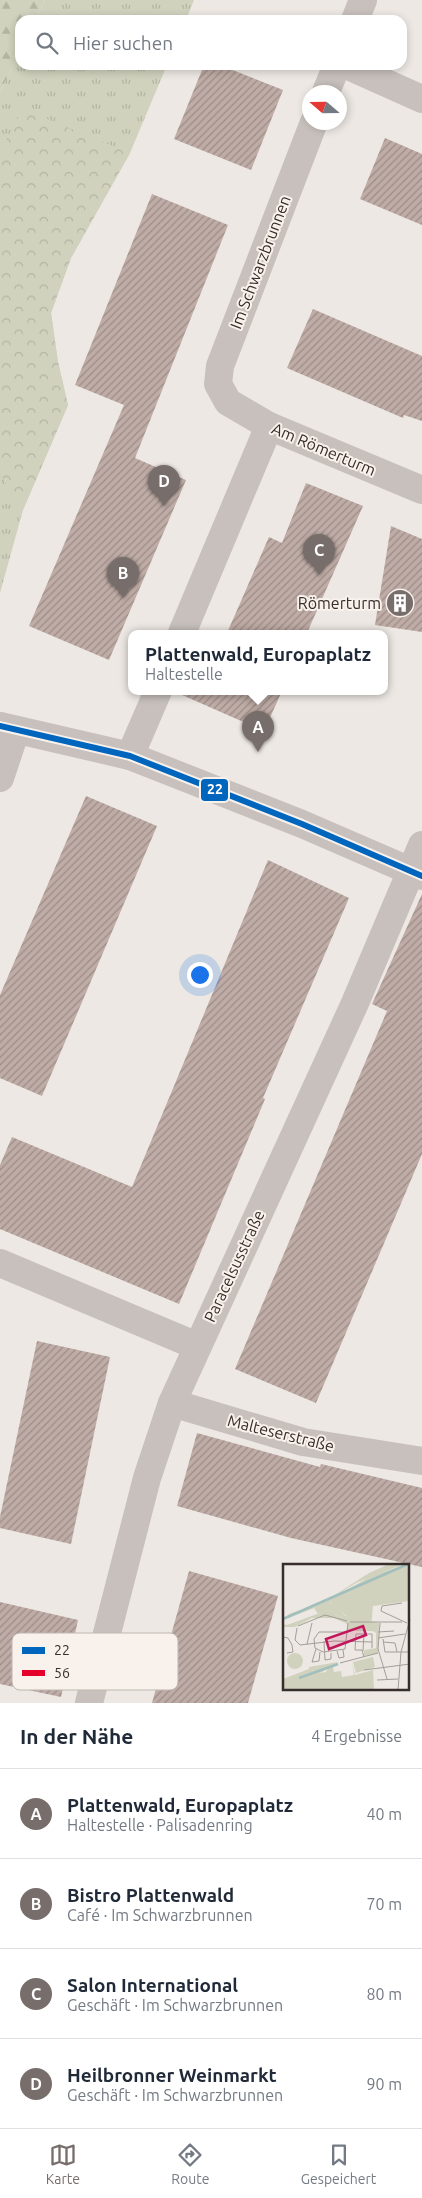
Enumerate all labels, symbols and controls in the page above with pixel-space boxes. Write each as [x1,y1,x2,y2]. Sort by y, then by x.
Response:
search box [15,15,407,70]
icon: search [33,29,61,57]
text: Hier suchen [73,32,173,54]
north arrow [302,85,347,130]
street label: Im Schwarzbrunnen [226,193,294,331]
street label: Am Römerturm [269,419,379,479]
pin: D [148,465,180,506]
pin: C [303,534,335,575]
pin: B [107,557,139,598]
building icon: Römerturm [385,588,415,618]
place label: Römerturm [298,594,381,612]
popup [128,630,388,695]
text: Plattenwald, Europaplatz [145,643,371,665]
text: Haltestelle [145,665,223,683]
pin: A [242,711,274,752]
line badge: 22 [200,778,229,802]
text: 22 [207,781,223,797]
your location [187,962,213,988]
street label: Paracelsusstraße [200,1207,268,1325]
street label: Malteserstraße [226,1411,336,1455]
inset map [283,1564,410,1690]
legend [12,1633,178,1690]
text: 22 [54,1642,70,1658]
text: 56 [54,1665,70,1681]
text: In der Nähe [20,1724,133,1748]
text: 4 Ergebnisse [311,1727,402,1745]
text: Plattenwald, Europaplatz [67,1794,293,1816]
text: A [30,1805,42,1823]
text: 40 m [366,1805,402,1823]
text: Haltestelle · Palisadenring [67,1816,253,1834]
text: Bistro Plattenwald [67,1884,234,1906]
text: B [31,1895,41,1913]
text: 70 m [366,1895,402,1913]
text: Café · Im Schwarzbrunnen [67,1906,253,1924]
text: Salon International [67,1974,238,1996]
text: C [31,1985,41,2003]
text: 80 m [366,1985,402,2003]
text: Geschäft · Im Schwarzbrunnen [67,1996,283,2014]
text: Heilbronner Weinmarkt [67,2064,277,2086]
text: D [30,2075,42,2093]
text: 90 m [366,2075,402,2093]
text: Geschäft · Im Schwarzbrunnen [67,2086,283,2104]
tab: Karte [46,2141,80,2187]
tab: Route [171,2141,209,2187]
tab: Gespeichert [301,2141,376,2187]

